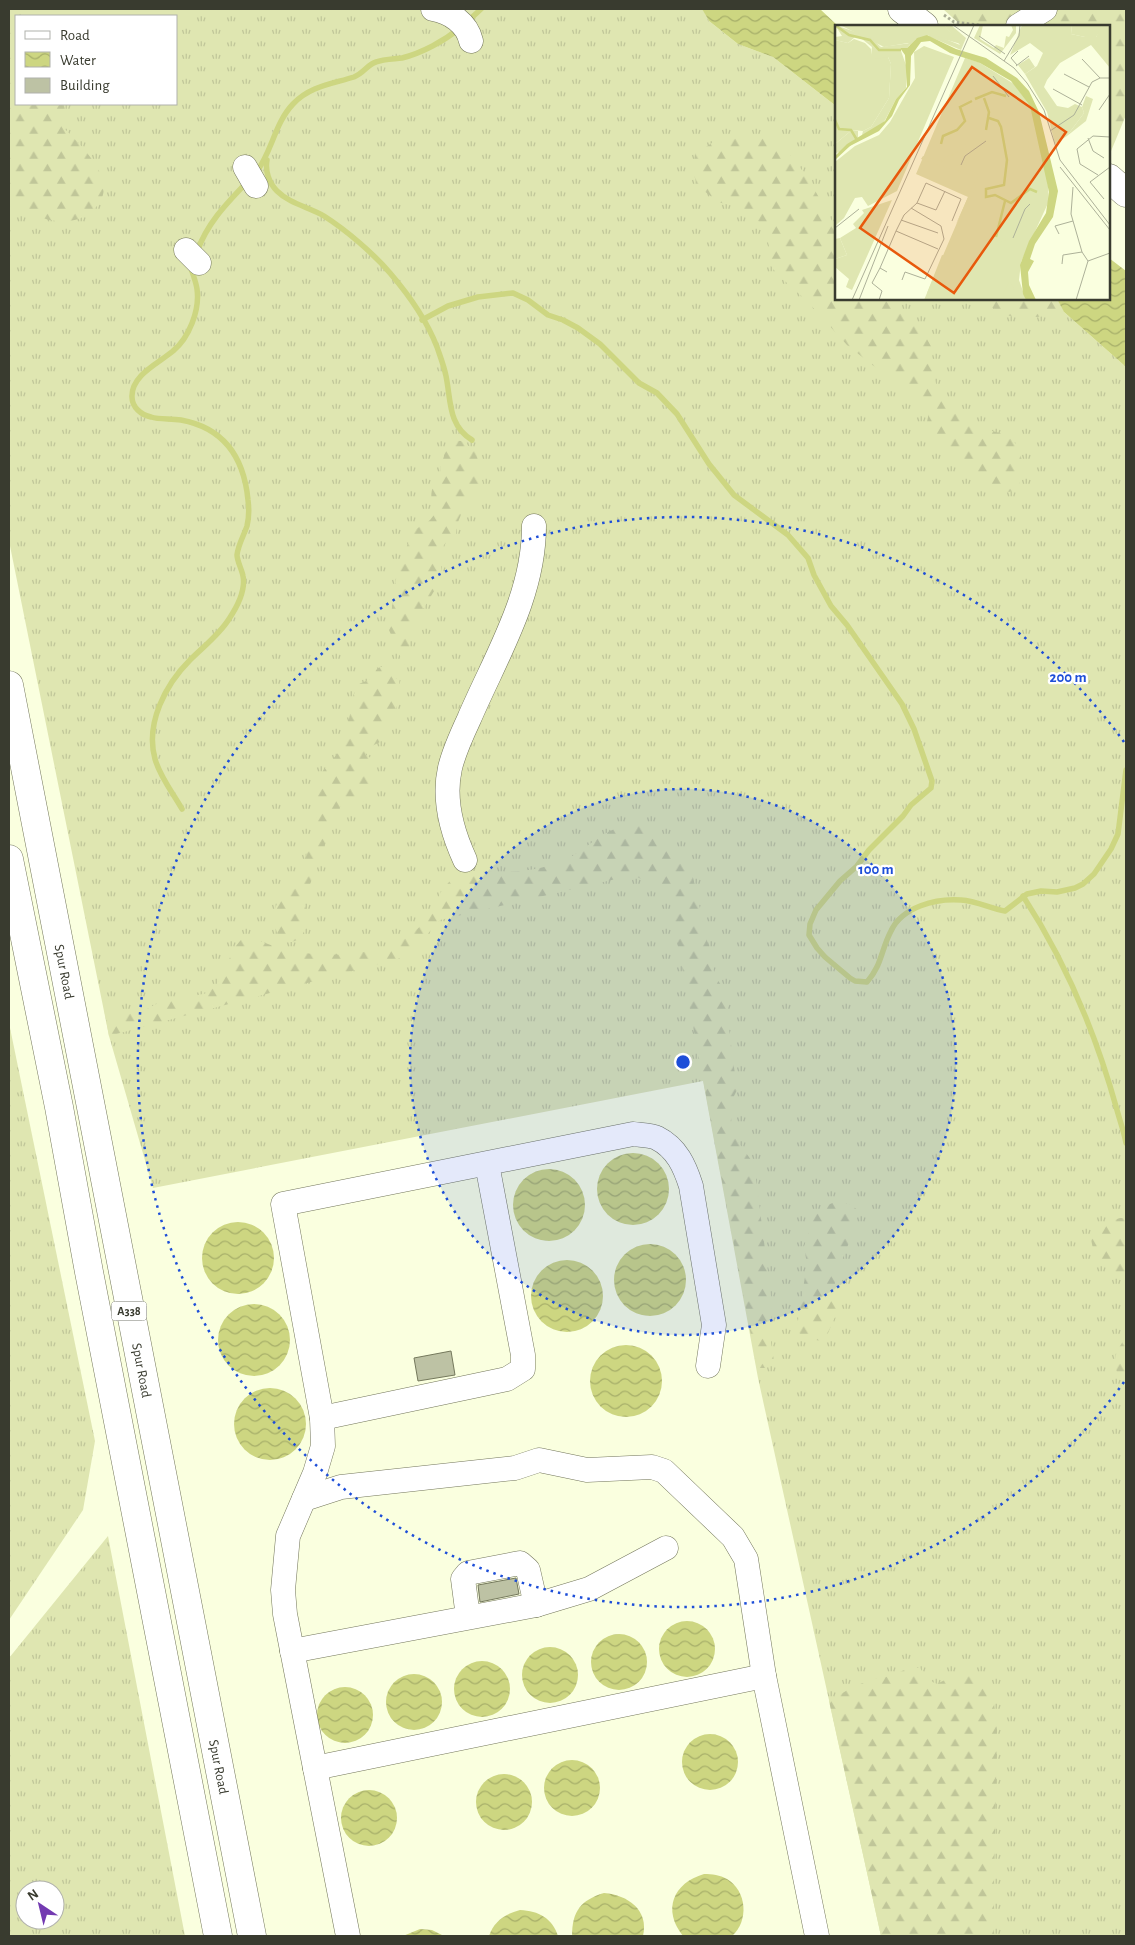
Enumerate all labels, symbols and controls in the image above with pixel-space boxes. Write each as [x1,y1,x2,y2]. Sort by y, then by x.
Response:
legend [15,15,178,105]
inset map [835,25,1110,300]
text: Road [60,28,90,43]
text: Water [60,53,96,68]
text: Building [60,78,110,93]
text: 200 m [1049,670,1087,685]
text: 100 m [858,862,894,877]
street label: Spur Road [52,943,76,1000]
centre of rings [674,1053,692,1071]
road number: A338 [112,1302,146,1320]
street label: Spur Road [129,1342,153,1399]
street label: Spur Road [206,1738,230,1796]
north arrow [15,1880,65,1930]
text: N [25,1887,41,1904]

